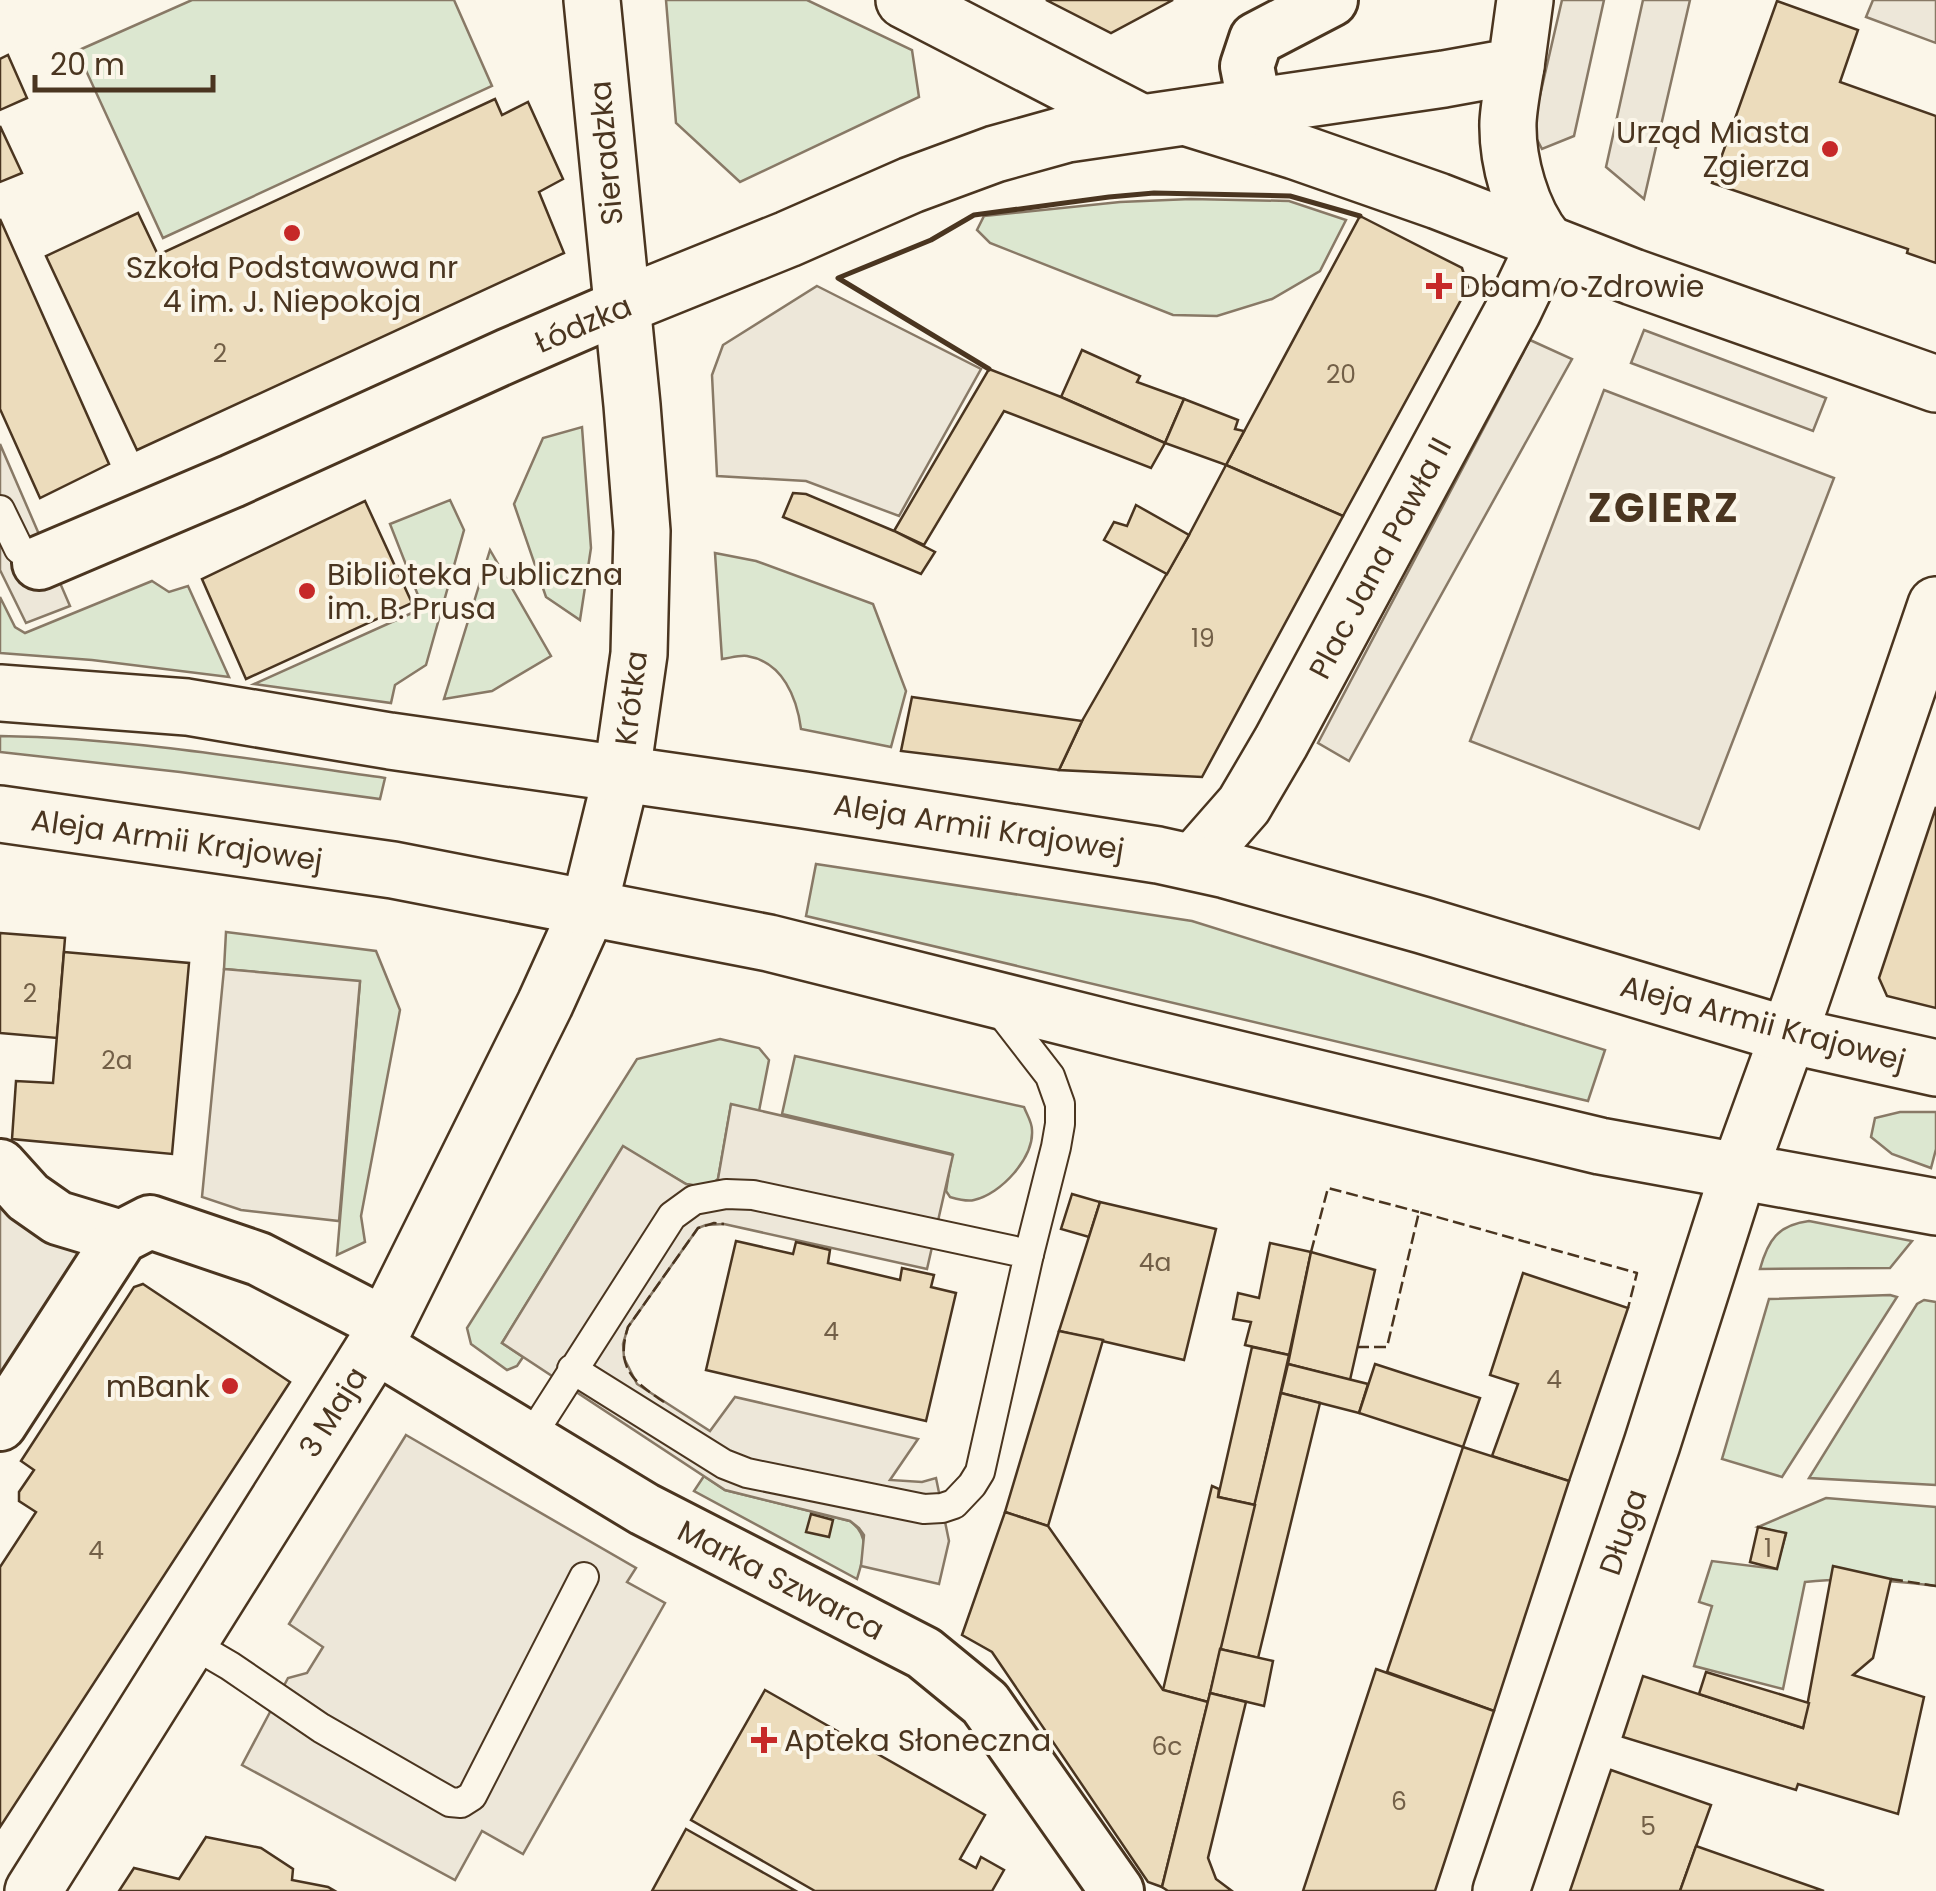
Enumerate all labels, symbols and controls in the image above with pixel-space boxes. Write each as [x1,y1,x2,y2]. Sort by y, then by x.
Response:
scale bar [35,30,212,92]
text: 20 m [50,43,125,86]
street label: Sieradzka [578,79,634,227]
place label: Urząd Miasta Zgierza [1616,111,1810,188]
marker: Urząd Miasta Zgierza [1819,138,1841,160]
marker: Szkoła Podstawowa nr 4 im. J. Niepokoja [281,222,303,244]
place label: Szkoła Podstawowa nr 4 im. J. Niepokoja [126,246,458,323]
place label: Dbam o Zdrowie [1459,265,1704,308]
marker: Dbam o Zdrowie [1428,275,1450,297]
street label: Łódzka [528,284,638,364]
house number: 2 [213,336,227,371]
house number: 20 [1326,357,1356,392]
street label: Plac Jana Pawła II [1298,430,1462,686]
district label: ZGIERZ [1588,480,1740,536]
place label: Biblioteka Publiczna im. B. Prusa [327,553,623,630]
marker: Biblioteka Publiczna im. B. Prusa [296,580,318,602]
house number: 19 [1191,621,1215,656]
street label: Krótka [604,648,658,748]
street label: Aleja Armii Krajowej [831,783,1127,871]
street label: Aleja Armii Krajowej [29,798,325,882]
street label: Aleja Armii Krajowej [1616,964,1910,1082]
house number: 2 [23,976,37,1011]
house number: 2a [101,1043,133,1078]
house number: 4a [1139,1245,1171,1280]
house number: 4 [823,1314,839,1349]
street label: 3 Maja [288,1358,378,1466]
house number: 4 [1546,1362,1562,1397]
place label: mBank [106,1365,211,1408]
marker: mBank [219,1375,241,1397]
street label: Długa [1588,1483,1658,1581]
street label: Marka Szwarca [670,1509,892,1651]
house number: 1 [1764,1531,1772,1566]
house number: 4 [88,1533,104,1568]
place label: Apteka Słoneczna [784,1719,1051,1762]
marker: Apteka Słoneczna [753,1729,775,1751]
house number: 6c [1151,1729,1183,1764]
house number: 6 [1391,1784,1407,1819]
house number: 5 [1640,1809,1656,1844]

